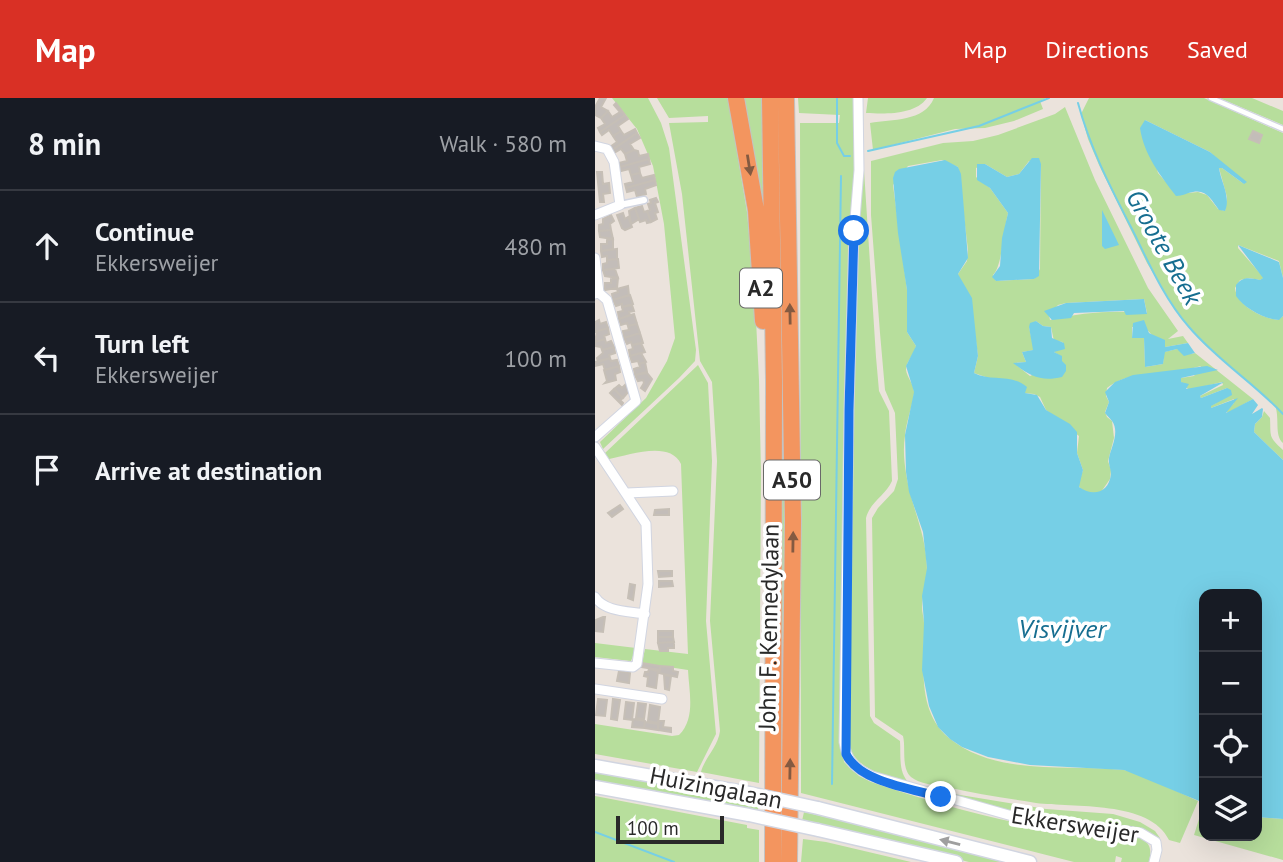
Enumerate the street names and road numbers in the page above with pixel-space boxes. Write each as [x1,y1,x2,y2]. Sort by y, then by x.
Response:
road number: A2 [740,268,782,308]
road number: A50 [764,460,820,500]
street label: John F. Kennedylaan [751,523,786,732]
street label: Huizingalaan [647,759,785,816]
street label: Ekkersweijer [1009,799,1141,850]

